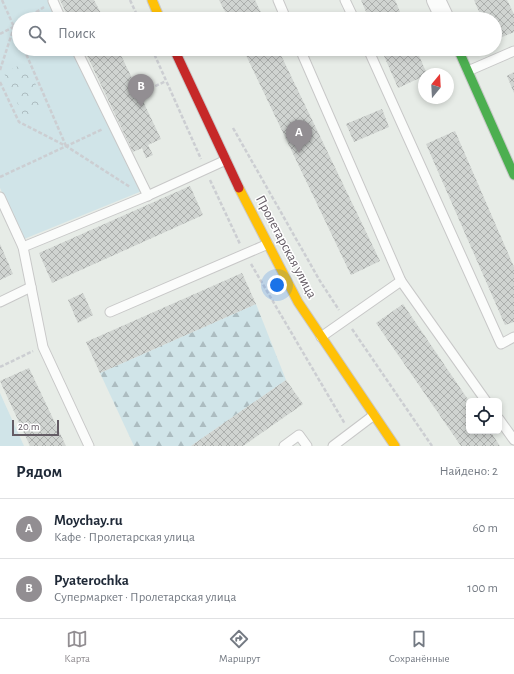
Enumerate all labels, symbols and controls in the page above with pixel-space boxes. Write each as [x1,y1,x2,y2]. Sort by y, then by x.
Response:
search box [12,12,502,56]
icon: search [26,23,48,45]
text: Поиск [58,26,96,41]
north arrow [418,68,454,104]
pin: B [128,74,154,107]
pin: A [286,120,312,153]
street label: Пролетарская улица [253,193,319,301]
your location [267,275,287,295]
map controls [466,398,502,434]
button: locate [466,398,502,434]
scale bar [12,418,59,437]
text: 20 m [18,421,39,432]
text: Рядом [16,463,62,480]
text: Найдено: 2 [440,465,498,478]
text: Moychay.ru [54,513,123,528]
text: A [25,522,33,535]
text: 60 m [472,522,498,535]
text: Кафе · Пролетарская улица [54,531,195,544]
text: Pyaterochka [54,573,129,588]
text: B [25,582,33,595]
text: 100 m [467,582,498,595]
text: Супермаркет · Пролетарская улица [54,591,237,604]
tab: Карта [64,628,90,665]
tab: Маршрут [219,628,260,665]
tab: Сохранённые [389,628,450,665]

